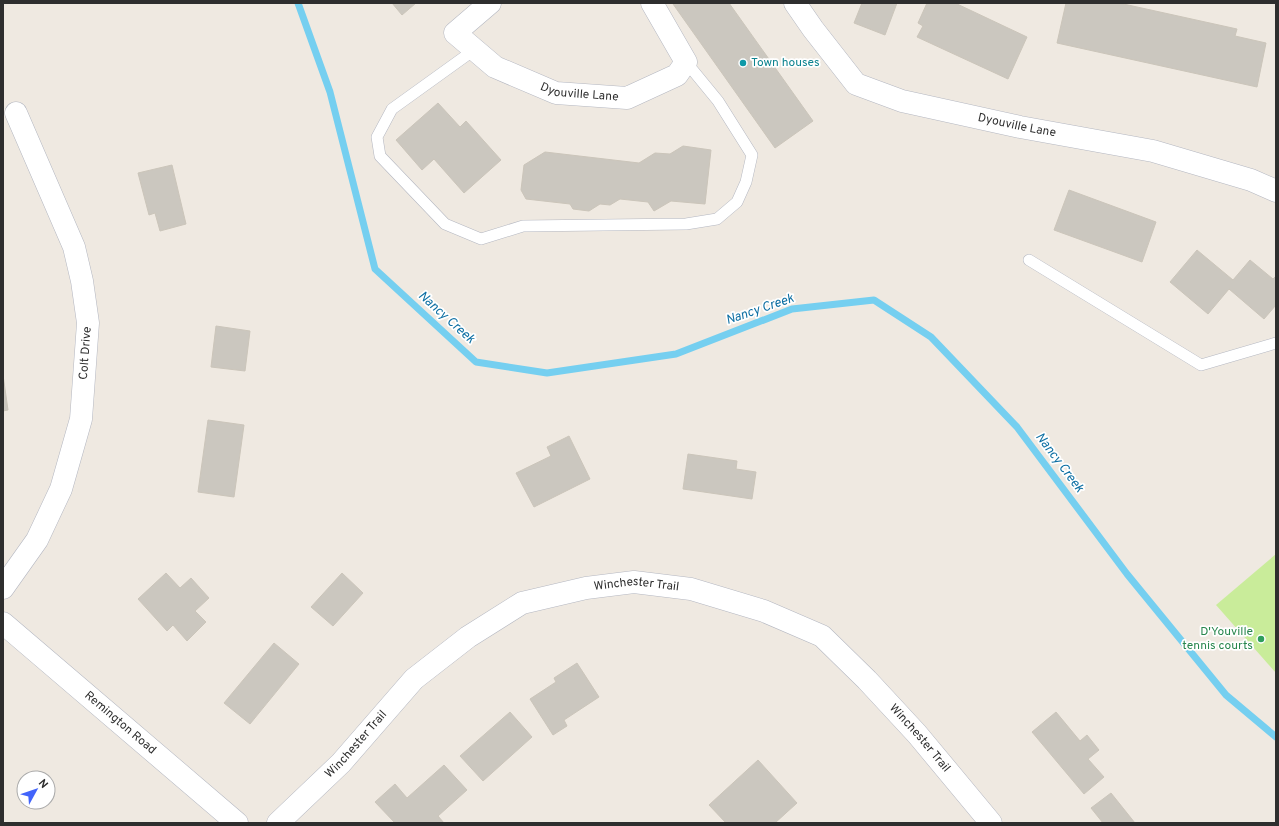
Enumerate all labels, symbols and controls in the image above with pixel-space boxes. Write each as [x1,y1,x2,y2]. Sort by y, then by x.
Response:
place label: Town houses [751,55,820,71]
marker: Town houses [738,58,748,68]
street label: Dyouville Lane [538,79,619,105]
street label: Dyouville Lane [976,110,1057,141]
water label: Nancy Creek [414,288,478,348]
water label: Nancy Creek [724,291,796,329]
street label: Colt Drive [76,326,96,380]
water label: Nancy Creek [1031,430,1087,496]
street label: Winchester Trail [593,574,680,595]
place label: D'Youville tennis courts [1182,624,1253,654]
marker: D'Youville tennis courts [1256,634,1266,644]
street label: Remington Road [81,688,159,758]
street label: Winchester Trail [885,701,954,776]
street label: Winchester Trail [322,707,391,782]
north arrow [16,770,56,810]
text: N [35,777,51,792]

